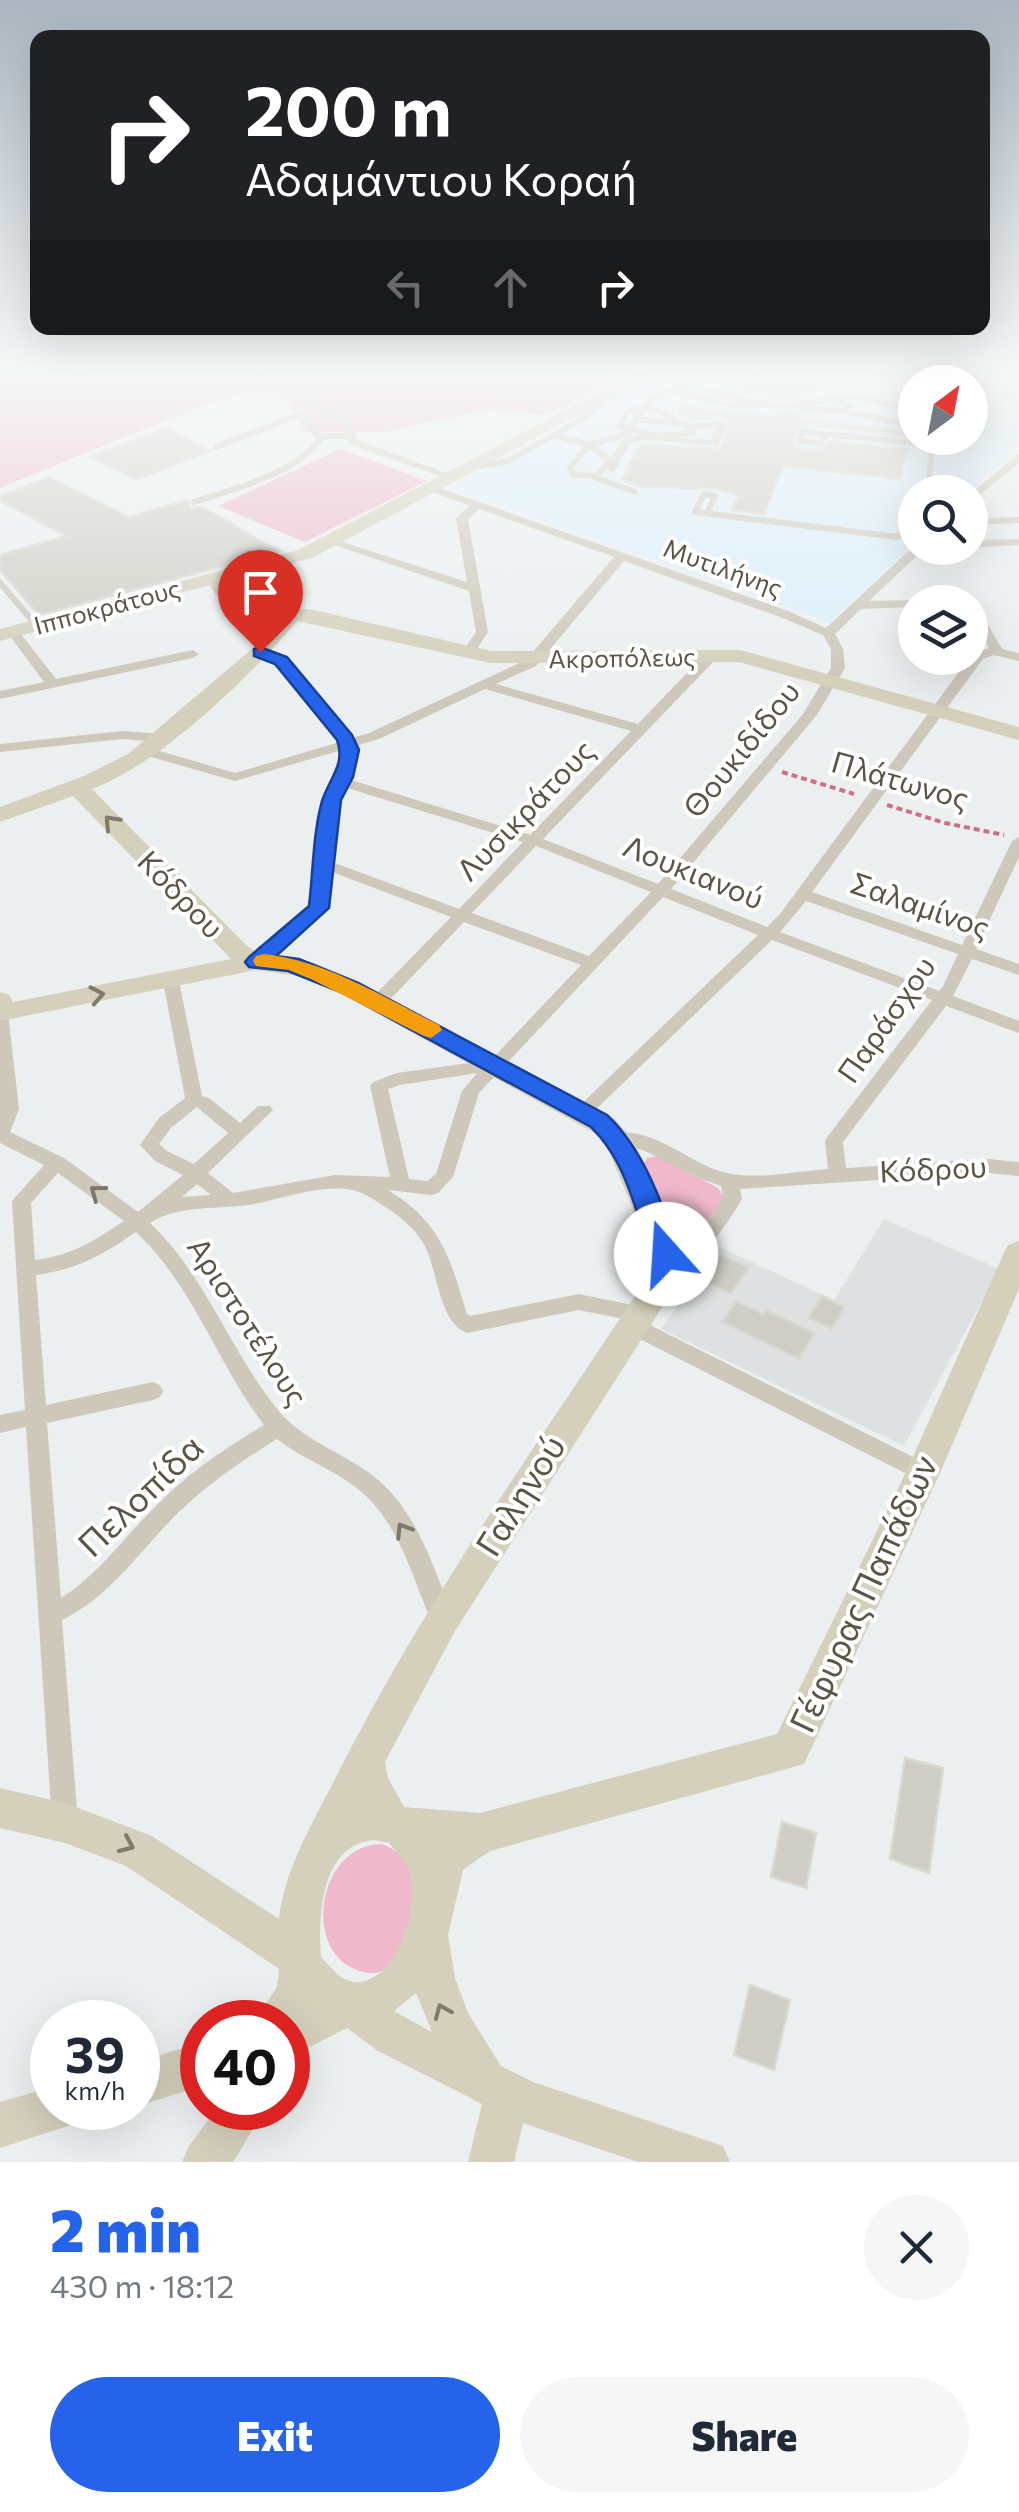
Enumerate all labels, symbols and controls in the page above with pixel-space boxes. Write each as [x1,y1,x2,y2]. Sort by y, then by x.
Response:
text: 200 m [245,65,452,150]
icon: right [80,70,210,200]
text: Αδαμάντιου Κοραή [245,150,637,205]
icon: left [378,260,433,315]
icon: ahead [483,260,538,315]
icon: right [588,260,643,315]
north arrow [898,365,988,455]
map controls [898,365,988,675]
button: search [898,475,988,565]
street label: Μυτιλήνης [660,532,787,602]
pin [218,550,303,653]
icon: arrive [233,565,288,620]
street label: Ιπποκράτους [31,572,183,640]
button: layers [898,585,988,675]
street label: Ακροπόλεως [548,641,696,673]
street label: Θουκιδίδου [674,673,806,824]
street label: Λυσικράτους [448,731,601,887]
street label: Πλάτωνος [828,741,973,816]
one-way arrow [105,815,123,834]
street label: Λουκιανού [618,826,769,916]
street label: Κόδρου [131,842,232,945]
street label: Σαλαμίνος [847,863,995,945]
street label: Παράσχου [828,948,942,1089]
one-way arrow [89,985,105,1006]
street label: Κόδρου [878,1146,987,1189]
one-way arrow [90,1187,108,1204]
position arrow [614,1202,718,1306]
street label: Αριστοτέλους [181,1230,317,1412]
street label: Πελοπίδα [68,1424,211,1564]
street label: Γαληνού [465,1426,573,1563]
street label: Γέφυρας Παπάδων [779,1447,945,1738]
one-way arrow [396,1523,415,1541]
one-way arrow [117,1833,135,1853]
speed limit sign: 40 [180,2000,310,2130]
one-way arrow [434,2003,454,2021]
text: 39 [65,2022,125,2083]
text: km/h [65,2075,125,2105]
text: 2 min [50,2191,201,2264]
button: close [864,2195,969,2300]
text: 430 m · 18:12 [50,2265,234,2305]
button: Exit [50,2377,500,2492]
button: Share [520,2377,969,2492]

